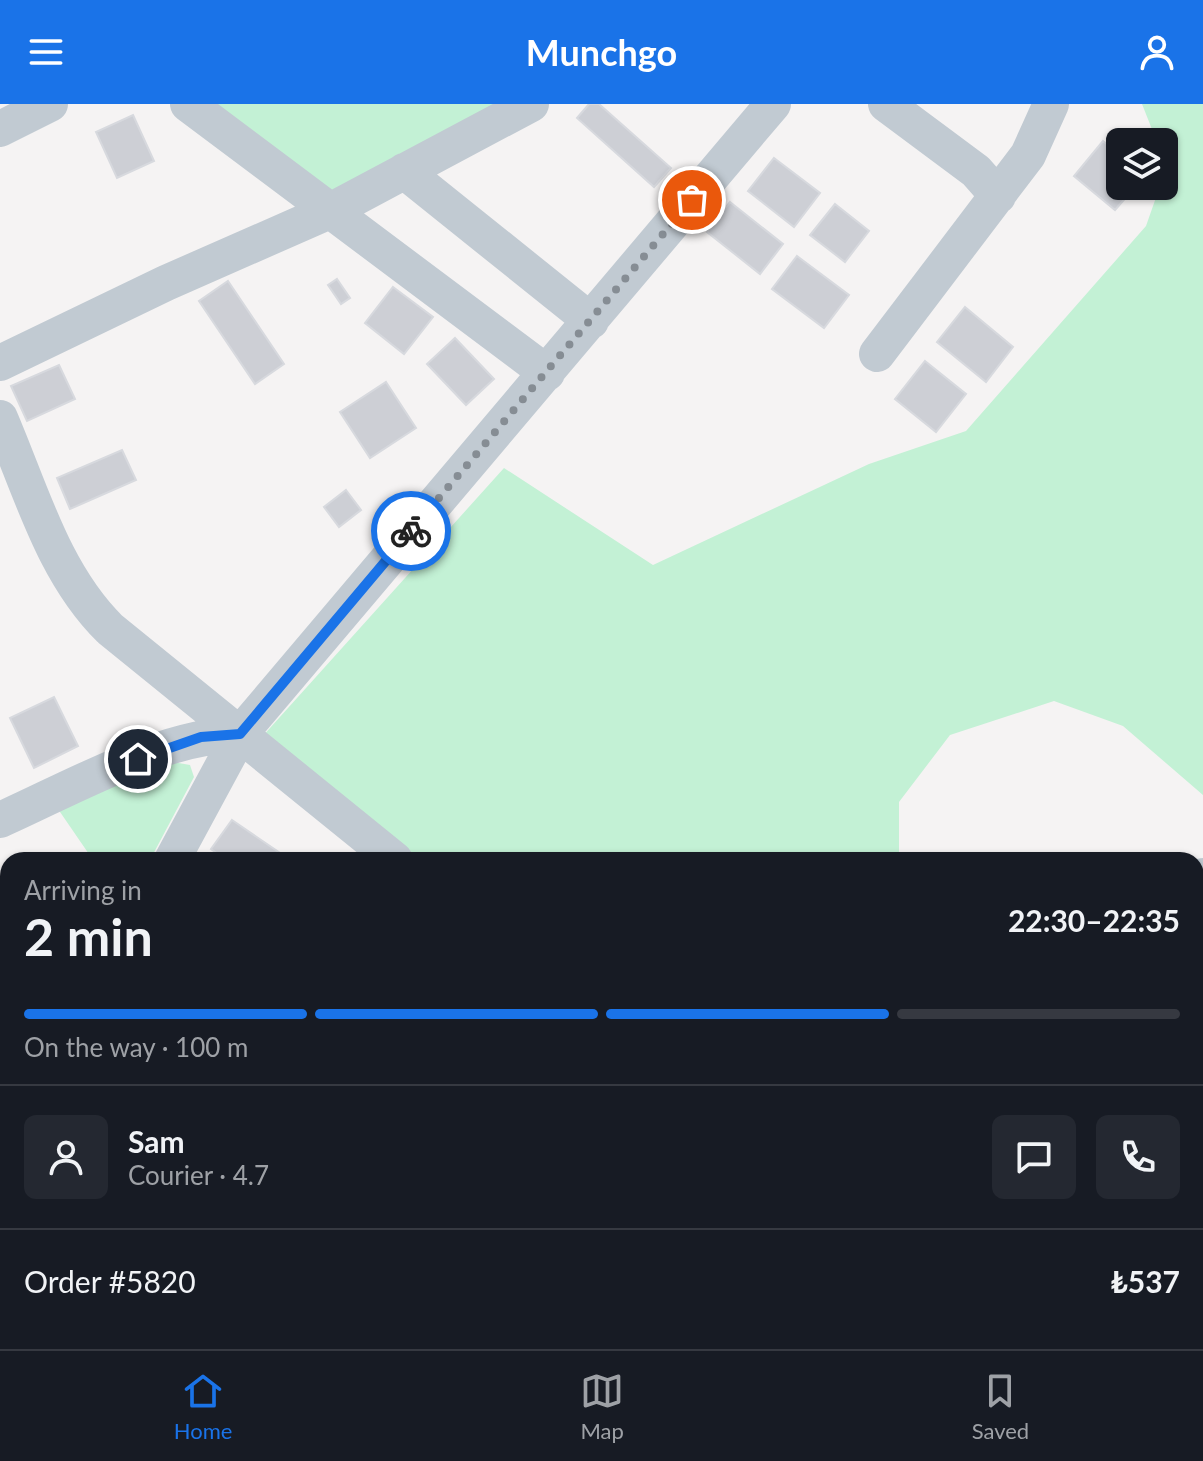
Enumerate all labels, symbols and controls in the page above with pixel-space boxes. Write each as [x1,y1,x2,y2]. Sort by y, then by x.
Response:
icon: menu [24,30,68,74]
text: Munchgo [526,30,677,74]
icon: person [1135,30,1179,74]
map controls [1106,128,1178,200]
button: layers [1106,128,1178,200]
pin [658,166,726,234]
icon: bag [670,178,714,222]
courier [371,491,451,571]
icon: bike [389,509,433,553]
pin [104,725,172,793]
icon: home [116,737,160,781]
text: Arriving in [24,874,142,906]
text: 22:30–22:35 [1008,902,1180,938]
text: 2 min [24,905,153,967]
text: On the way · 100 m [24,1031,248,1063]
button: person [24,1115,108,1199]
button: chat [992,1115,1076,1199]
button: phone [1096,1115,1180,1199]
text: Sam [128,1123,185,1159]
text: Courier · 4.7 [128,1159,269,1191]
text: Order #5820 [24,1263,196,1299]
text: ₺537 [1110,1263,1180,1299]
tab: Home [174,1369,232,1444]
tab: Map [580,1369,624,1444]
tab: Saved [972,1369,1029,1444]

